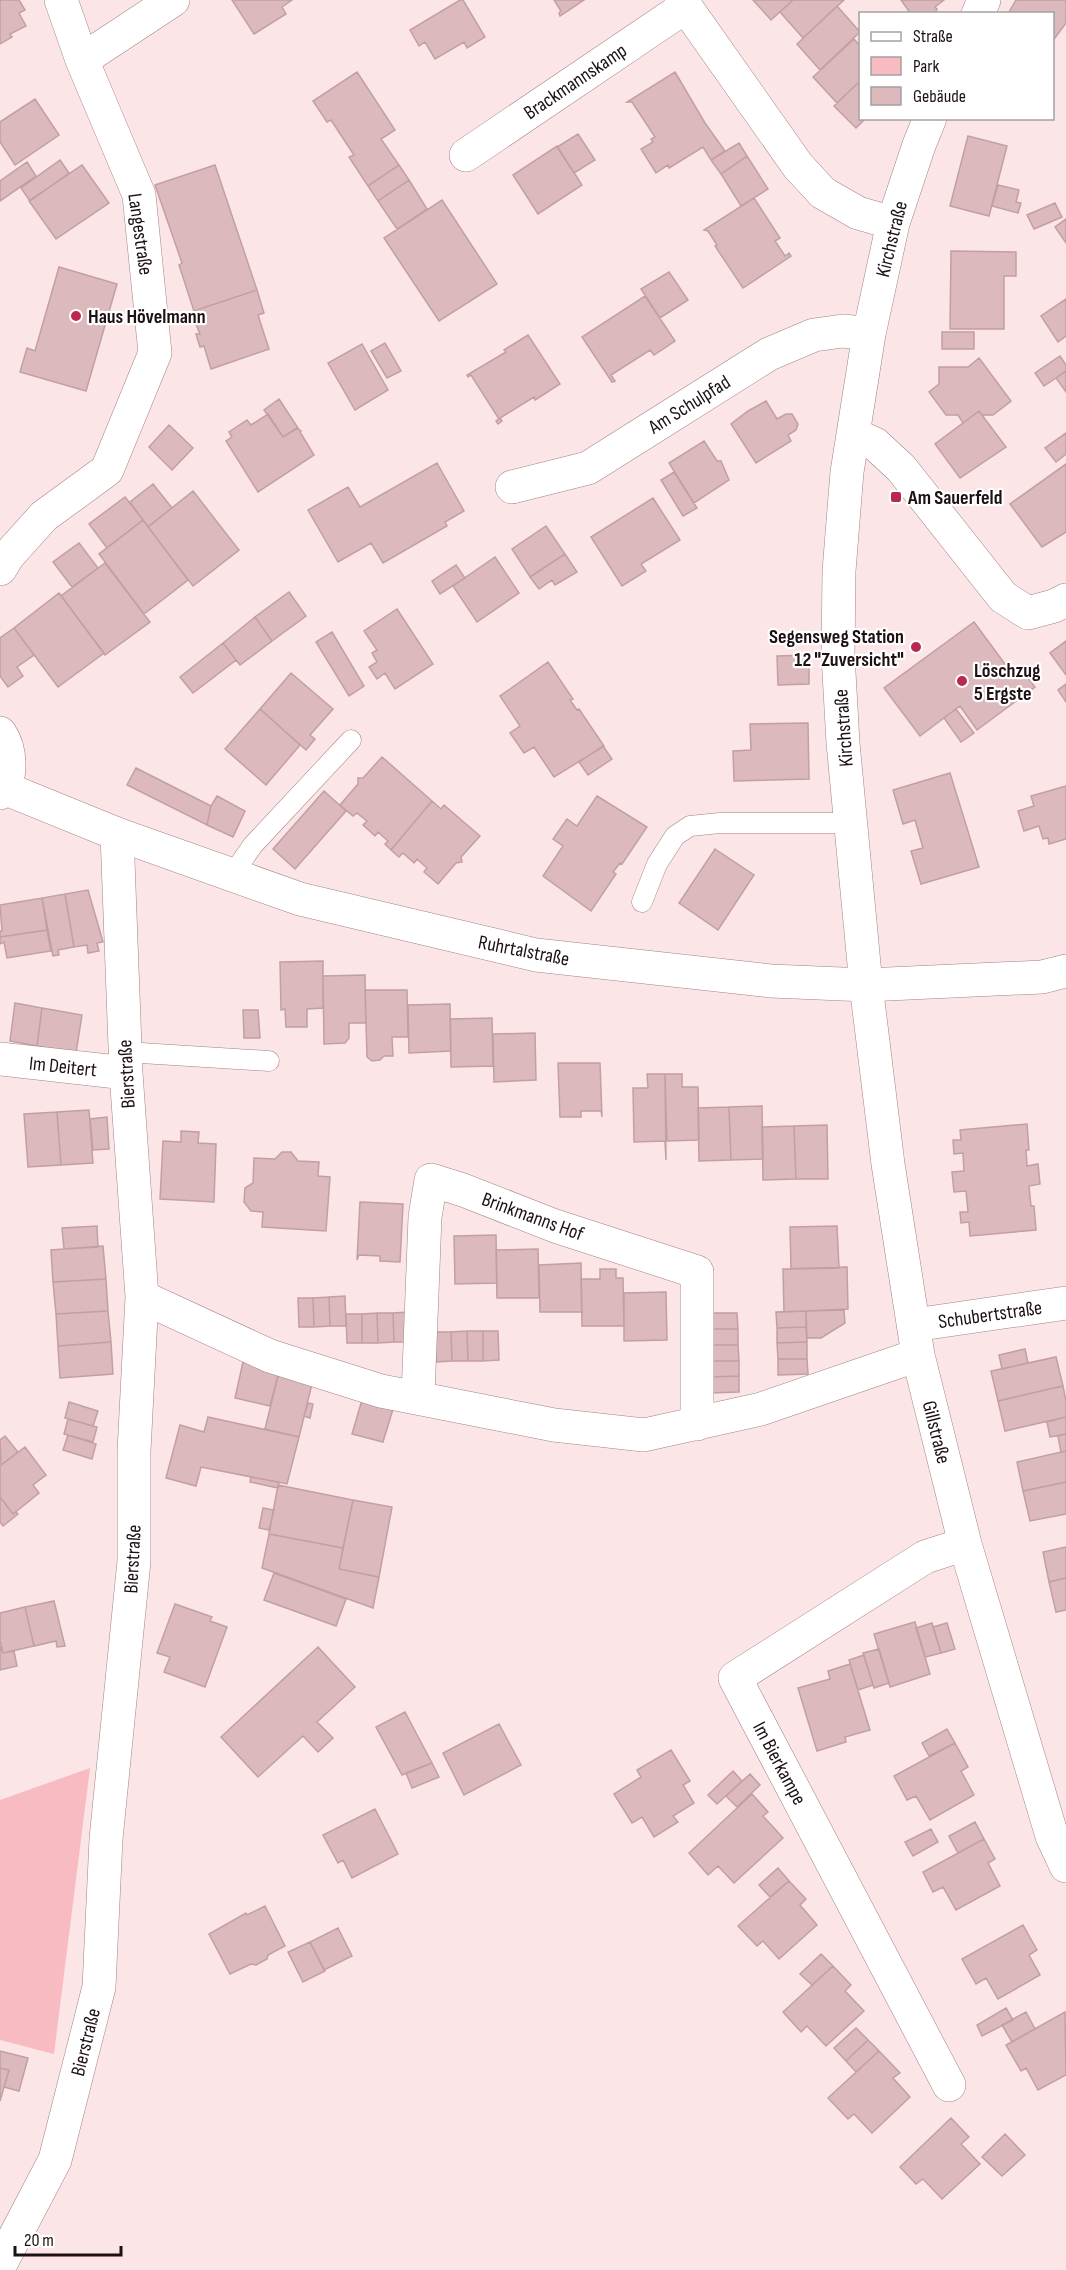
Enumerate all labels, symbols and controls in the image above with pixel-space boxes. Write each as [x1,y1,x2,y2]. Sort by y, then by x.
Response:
legend [859,12,1054,120]
text: Straße [913,26,953,47]
street label: Brackmannskamp [520,39,632,125]
text: Park [913,56,939,77]
text: Gebäude [913,86,966,107]
street label: Langestraße [122,192,158,277]
street label: Kirchstraße [871,199,913,280]
place label: Haus Hövelmann [88,305,206,329]
marker: Haus Hövelmann [69,309,83,323]
street label: Am Schulpfad [643,370,735,440]
place label: Am Sauerfeld [907,486,1002,510]
marker: Am Sauerfeld [889,490,903,504]
place label: Segensweg Station 12 "Zuversicht" [769,625,904,672]
marker: Segensweg Station 12 "Zuversicht" [909,640,923,654]
place label: Löschzug 5 Ergste [974,659,1041,706]
marker: Löschzug 5 Ergste [955,674,969,688]
street label: Kirchstraße [829,688,859,767]
street label: Ruhrtalstraße [476,930,571,972]
street label: Bierstraße [113,1039,141,1109]
street label: Im Deitert [28,1052,98,1082]
street label: Brinkmanns Hof [478,1187,587,1247]
street label: Schubertstraße [937,1296,1044,1334]
street label: Gillstraße [917,1398,955,1466]
street label: Bierstraße [119,1524,147,1594]
street label: Im Bierkampe [747,1718,811,1809]
street label: Bierstraße [66,2006,106,2079]
scale bar [15,2219,122,2257]
text: 20 m [24,2230,54,2251]

